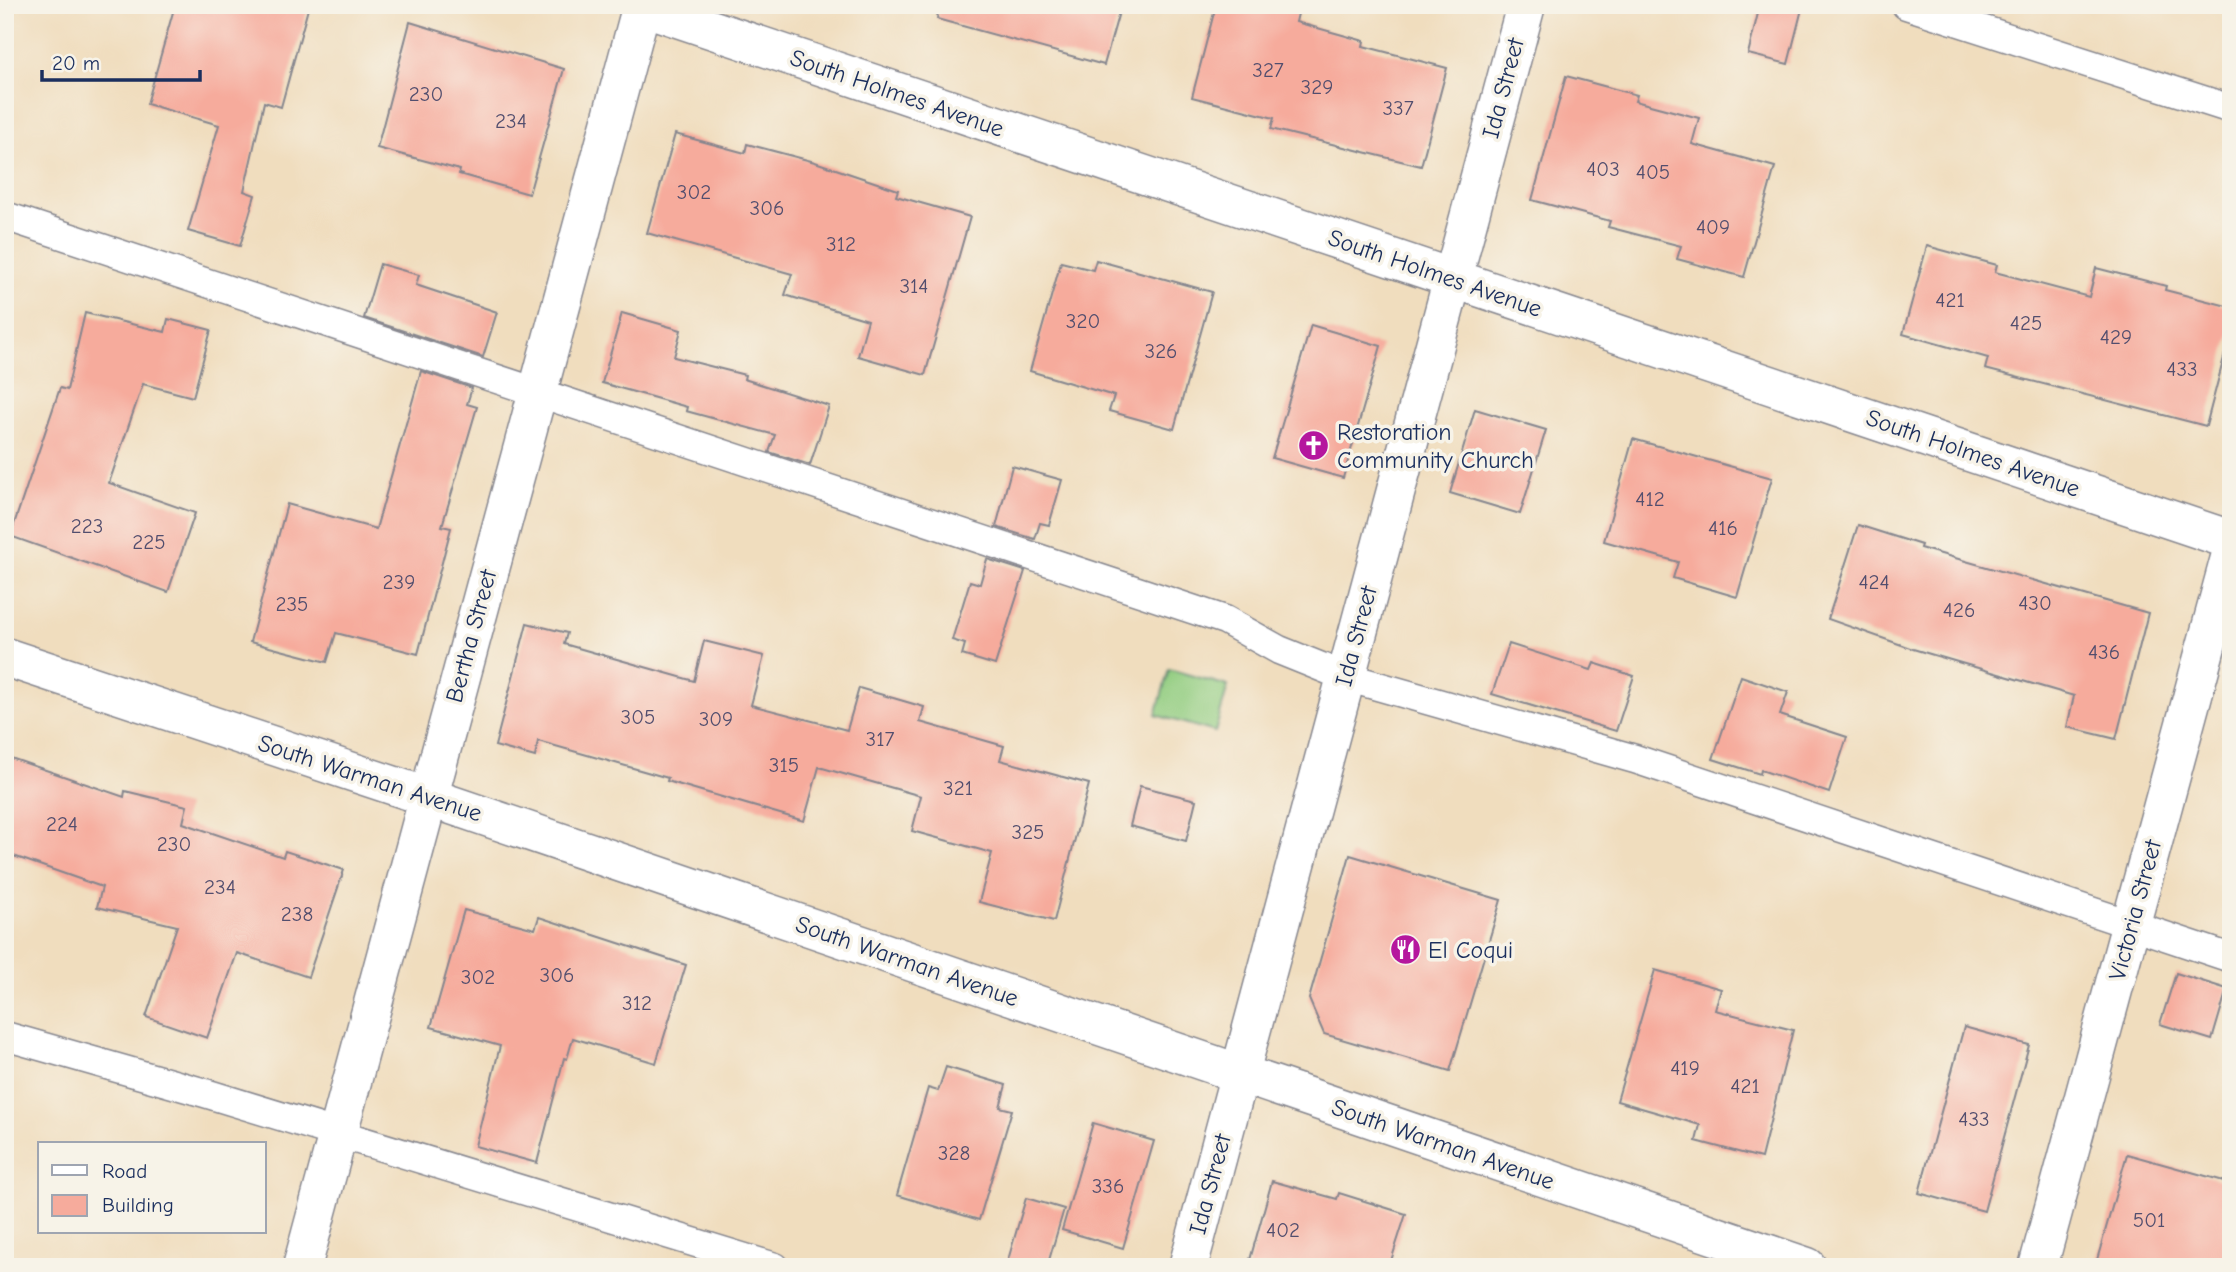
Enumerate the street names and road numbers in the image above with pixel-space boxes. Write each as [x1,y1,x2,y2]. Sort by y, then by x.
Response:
street label: Ida Street [1476,34,1530,141]
street label: South Holmes Avenue [786,43,1008,143]
street label: South Holmes Avenue [1324,223,1546,323]
street label: South Holmes Avenue [1862,403,2084,503]
street label: Bertha Street [440,565,503,706]
street label: Ida Street [1329,582,1383,689]
street label: South Warman Avenue [255,729,485,827]
street label: Victoria Street [2103,836,2167,983]
street label: South Warman Avenue [792,910,1022,1012]
street label: South Warman Avenue [1328,1093,1558,1195]
street label: Ida Street [1183,1130,1237,1237]

